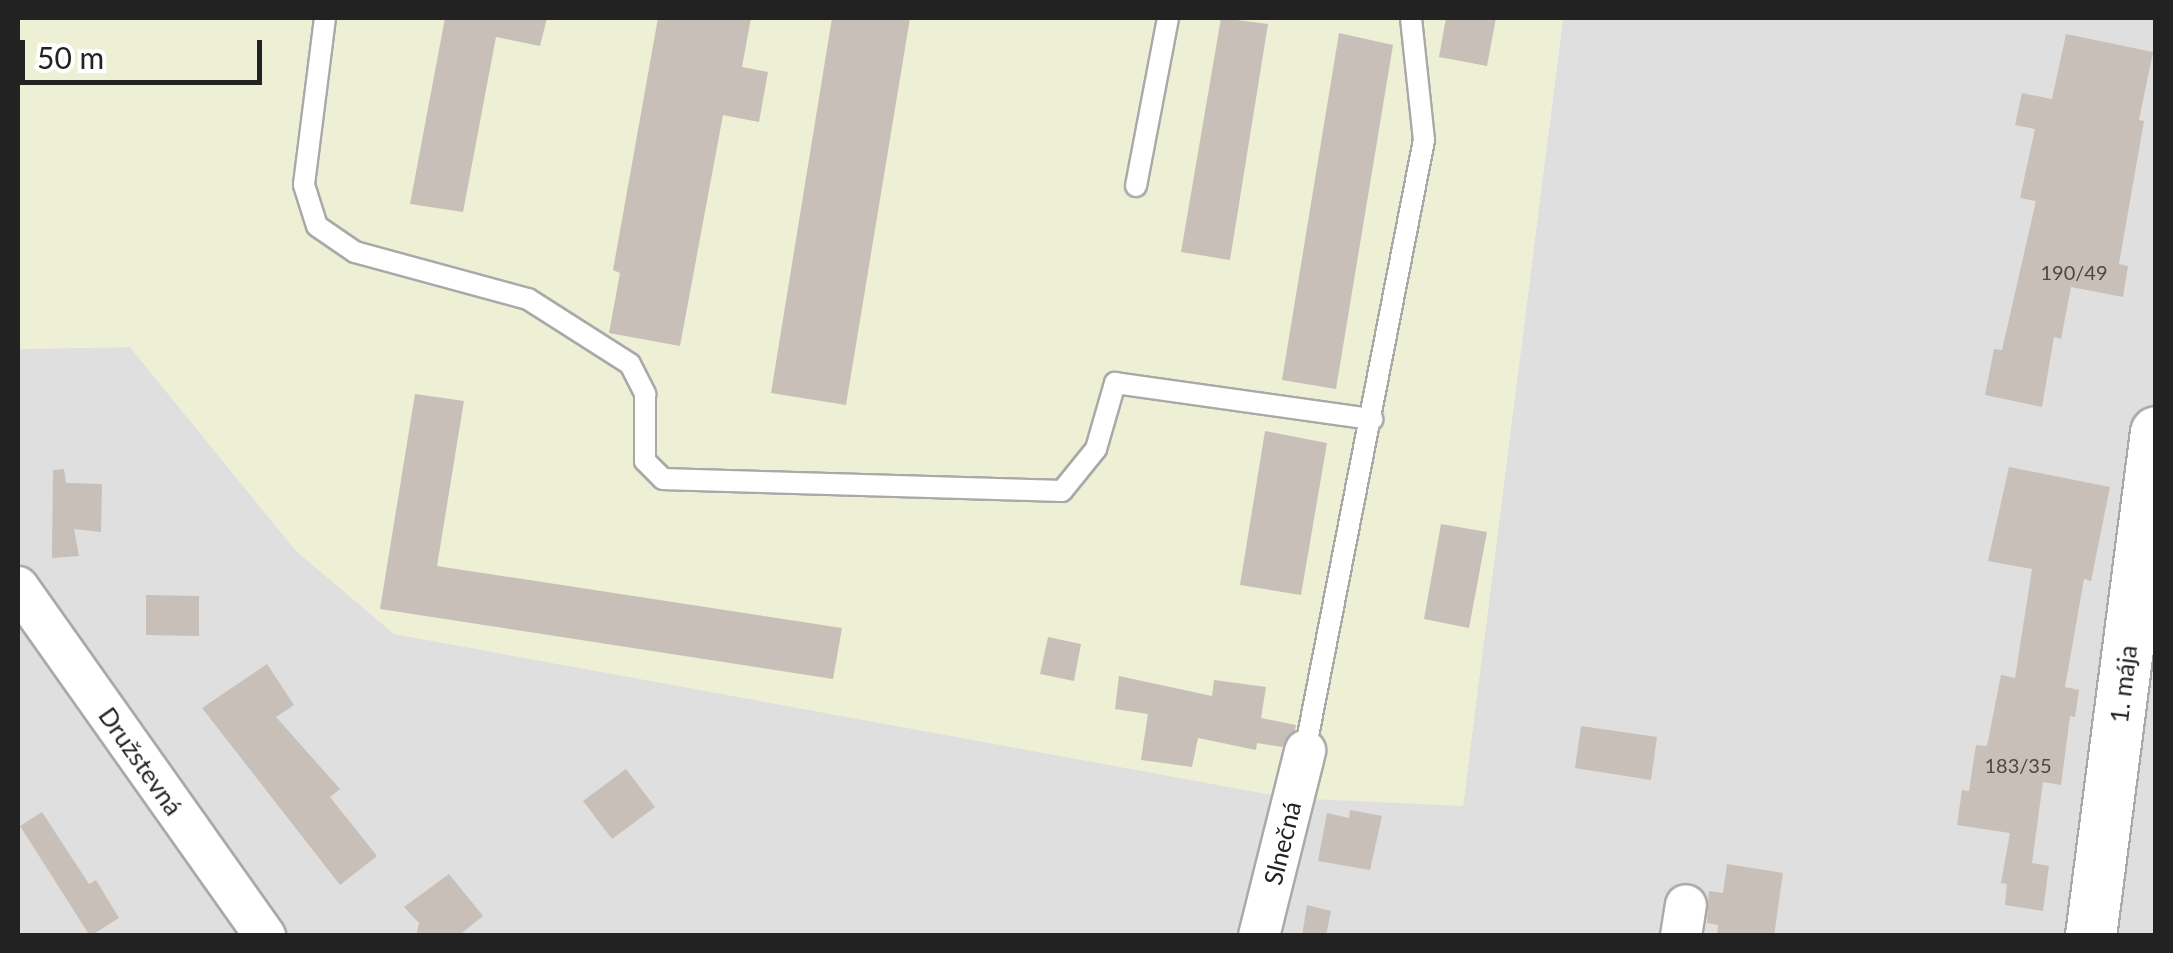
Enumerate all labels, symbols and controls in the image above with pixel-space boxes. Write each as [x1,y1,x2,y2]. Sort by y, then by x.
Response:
scale bar [25,20,268,82]
text: 50 m [37,39,104,75]
house number: 190/49 [2040,260,2108,284]
street label: 1. mája [2103,643,2143,725]
street label: Družstevná [93,701,189,821]
house number: 183/35 [1984,753,2052,777]
street label: Slnečná [1257,798,1307,888]

